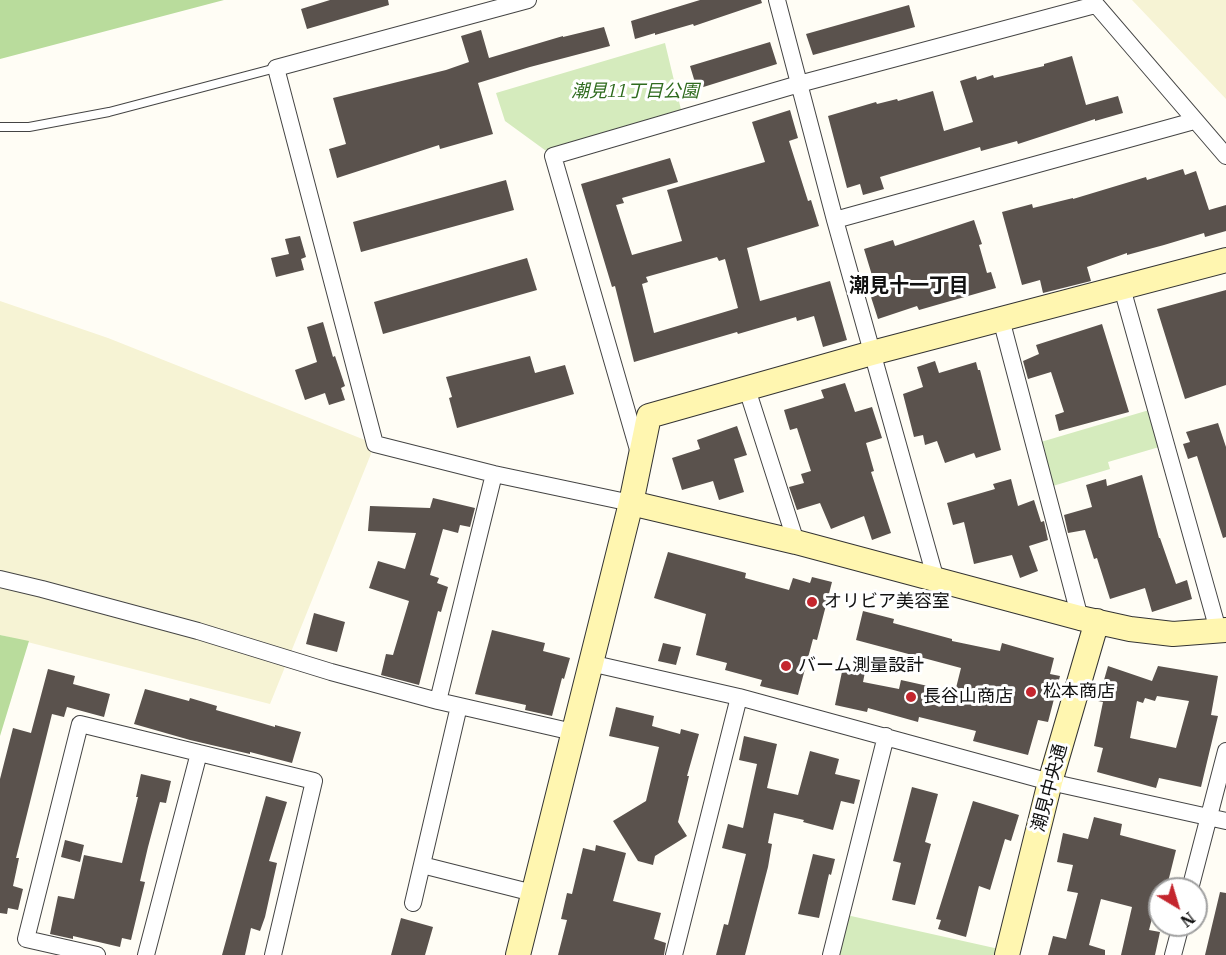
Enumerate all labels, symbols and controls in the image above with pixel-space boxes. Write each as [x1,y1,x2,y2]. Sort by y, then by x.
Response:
park label: 潮見11丁目公園 [571,81,699,103]
district label: 潮見十一丁目 [849,274,969,298]
place label: オリビア美容室 [824,591,950,613]
marker: オリビア美容室 [805,595,819,609]
place label: バーム測量設計 [798,655,924,677]
marker: バーム測量設計 [779,659,793,673]
place label: 松本商店 [1043,681,1115,703]
marker: 松本商店 [1024,685,1038,699]
place label: 長谷山商店 [923,686,1013,708]
marker: 長谷山商店 [904,690,918,704]
street label: 潮見中央通 [1028,742,1072,834]
north arrow [1148,877,1208,937]
text: N [1177,908,1199,931]

